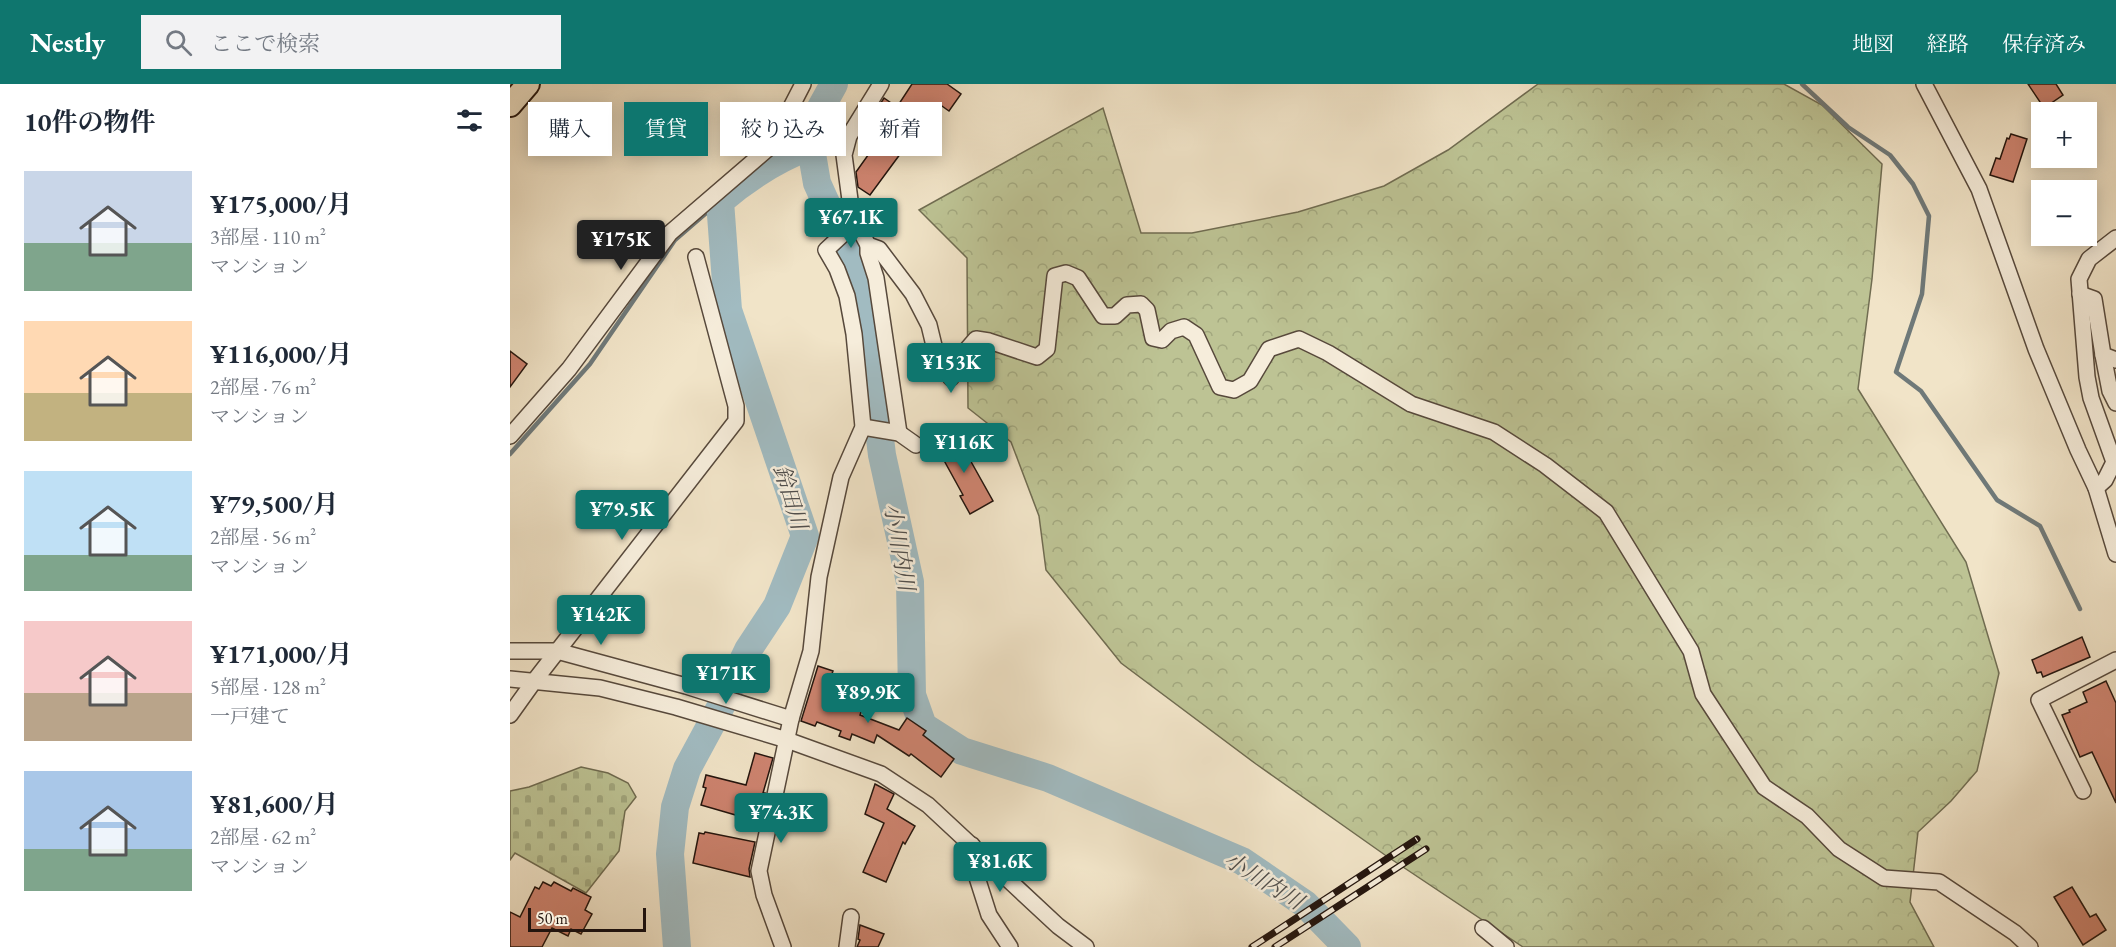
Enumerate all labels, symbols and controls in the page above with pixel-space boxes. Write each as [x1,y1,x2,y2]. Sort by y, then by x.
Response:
search box [141,15,561,69]
text: Nestly [30,24,105,60]
icon: search [162,26,195,59]
text: ここで検索 [210,29,320,58]
text: 地図 [1852,30,1894,57]
text: 経路 [1927,30,1969,57]
text: 保存済み [2002,30,2086,57]
chip: 購入 [528,102,612,156]
chip: 賃貸 [624,102,708,156]
chip: 絞り込み [720,102,846,156]
chip: 新着 [858,102,942,156]
map controls [2031,102,2097,246]
button: + [2031,102,2097,168]
icon: filters [453,104,486,137]
text: 10件の物件 [24,105,156,139]
button: − [2031,180,2097,246]
text: ¥175,000/月 [210,187,352,221]
icon: home [72,195,144,267]
pin: ¥67.1K [802,198,900,249]
text: ¥67.1K [819,204,884,230]
pin: ¥175K [579,220,663,271]
text: 3部屋 · 110 m² [210,224,326,250]
text: ¥175K [591,226,651,252]
text: マンション [210,253,309,279]
text: ¥116,000/月 [210,337,352,371]
pin: ¥153K [909,343,993,394]
icon: home [72,345,144,417]
text: ¥153K [921,349,981,375]
text: 2部屋 · 76 m² [210,374,316,400]
text: マンション [210,403,309,429]
pin: ¥116K [922,423,1006,474]
text: ¥116K [934,429,994,455]
water label: 鈴田川 [767,461,815,535]
text: ¥79,500/月 [210,487,339,521]
pin: ¥79.5K [573,490,671,541]
icon: home [72,495,144,567]
text: ¥79.5K [590,496,655,522]
water label: 小川内川 [878,501,922,595]
text: 2部屋 · 56 m² [210,524,316,550]
text: マンション [210,553,309,579]
pin: ¥142K [559,595,643,646]
text: ¥142K [571,601,631,627]
text: ¥171,000/月 [210,637,352,671]
icon: home [72,645,144,717]
pin: ¥171K [684,654,768,705]
text: ¥171K [696,660,756,686]
pin: ¥89.9K [819,673,917,724]
text: 5部屋 · 128 m² [210,674,326,700]
text: ¥89.9K [836,679,901,705]
text: 一戸建て [210,703,290,729]
text: ¥81,600/月 [210,787,339,821]
pin: ¥74.3K [732,793,830,844]
icon: home [72,795,144,867]
text: ¥74.3K [749,799,814,825]
text: 2部屋 · 62 m² [210,824,316,850]
pin: ¥81.6K [951,842,1049,893]
water label: 小川内川 [1219,845,1310,917]
text: ¥81.6K [968,848,1033,874]
text: マンション [210,853,309,879]
scale bar [528,905,646,932]
text: 50 m [537,908,568,929]

